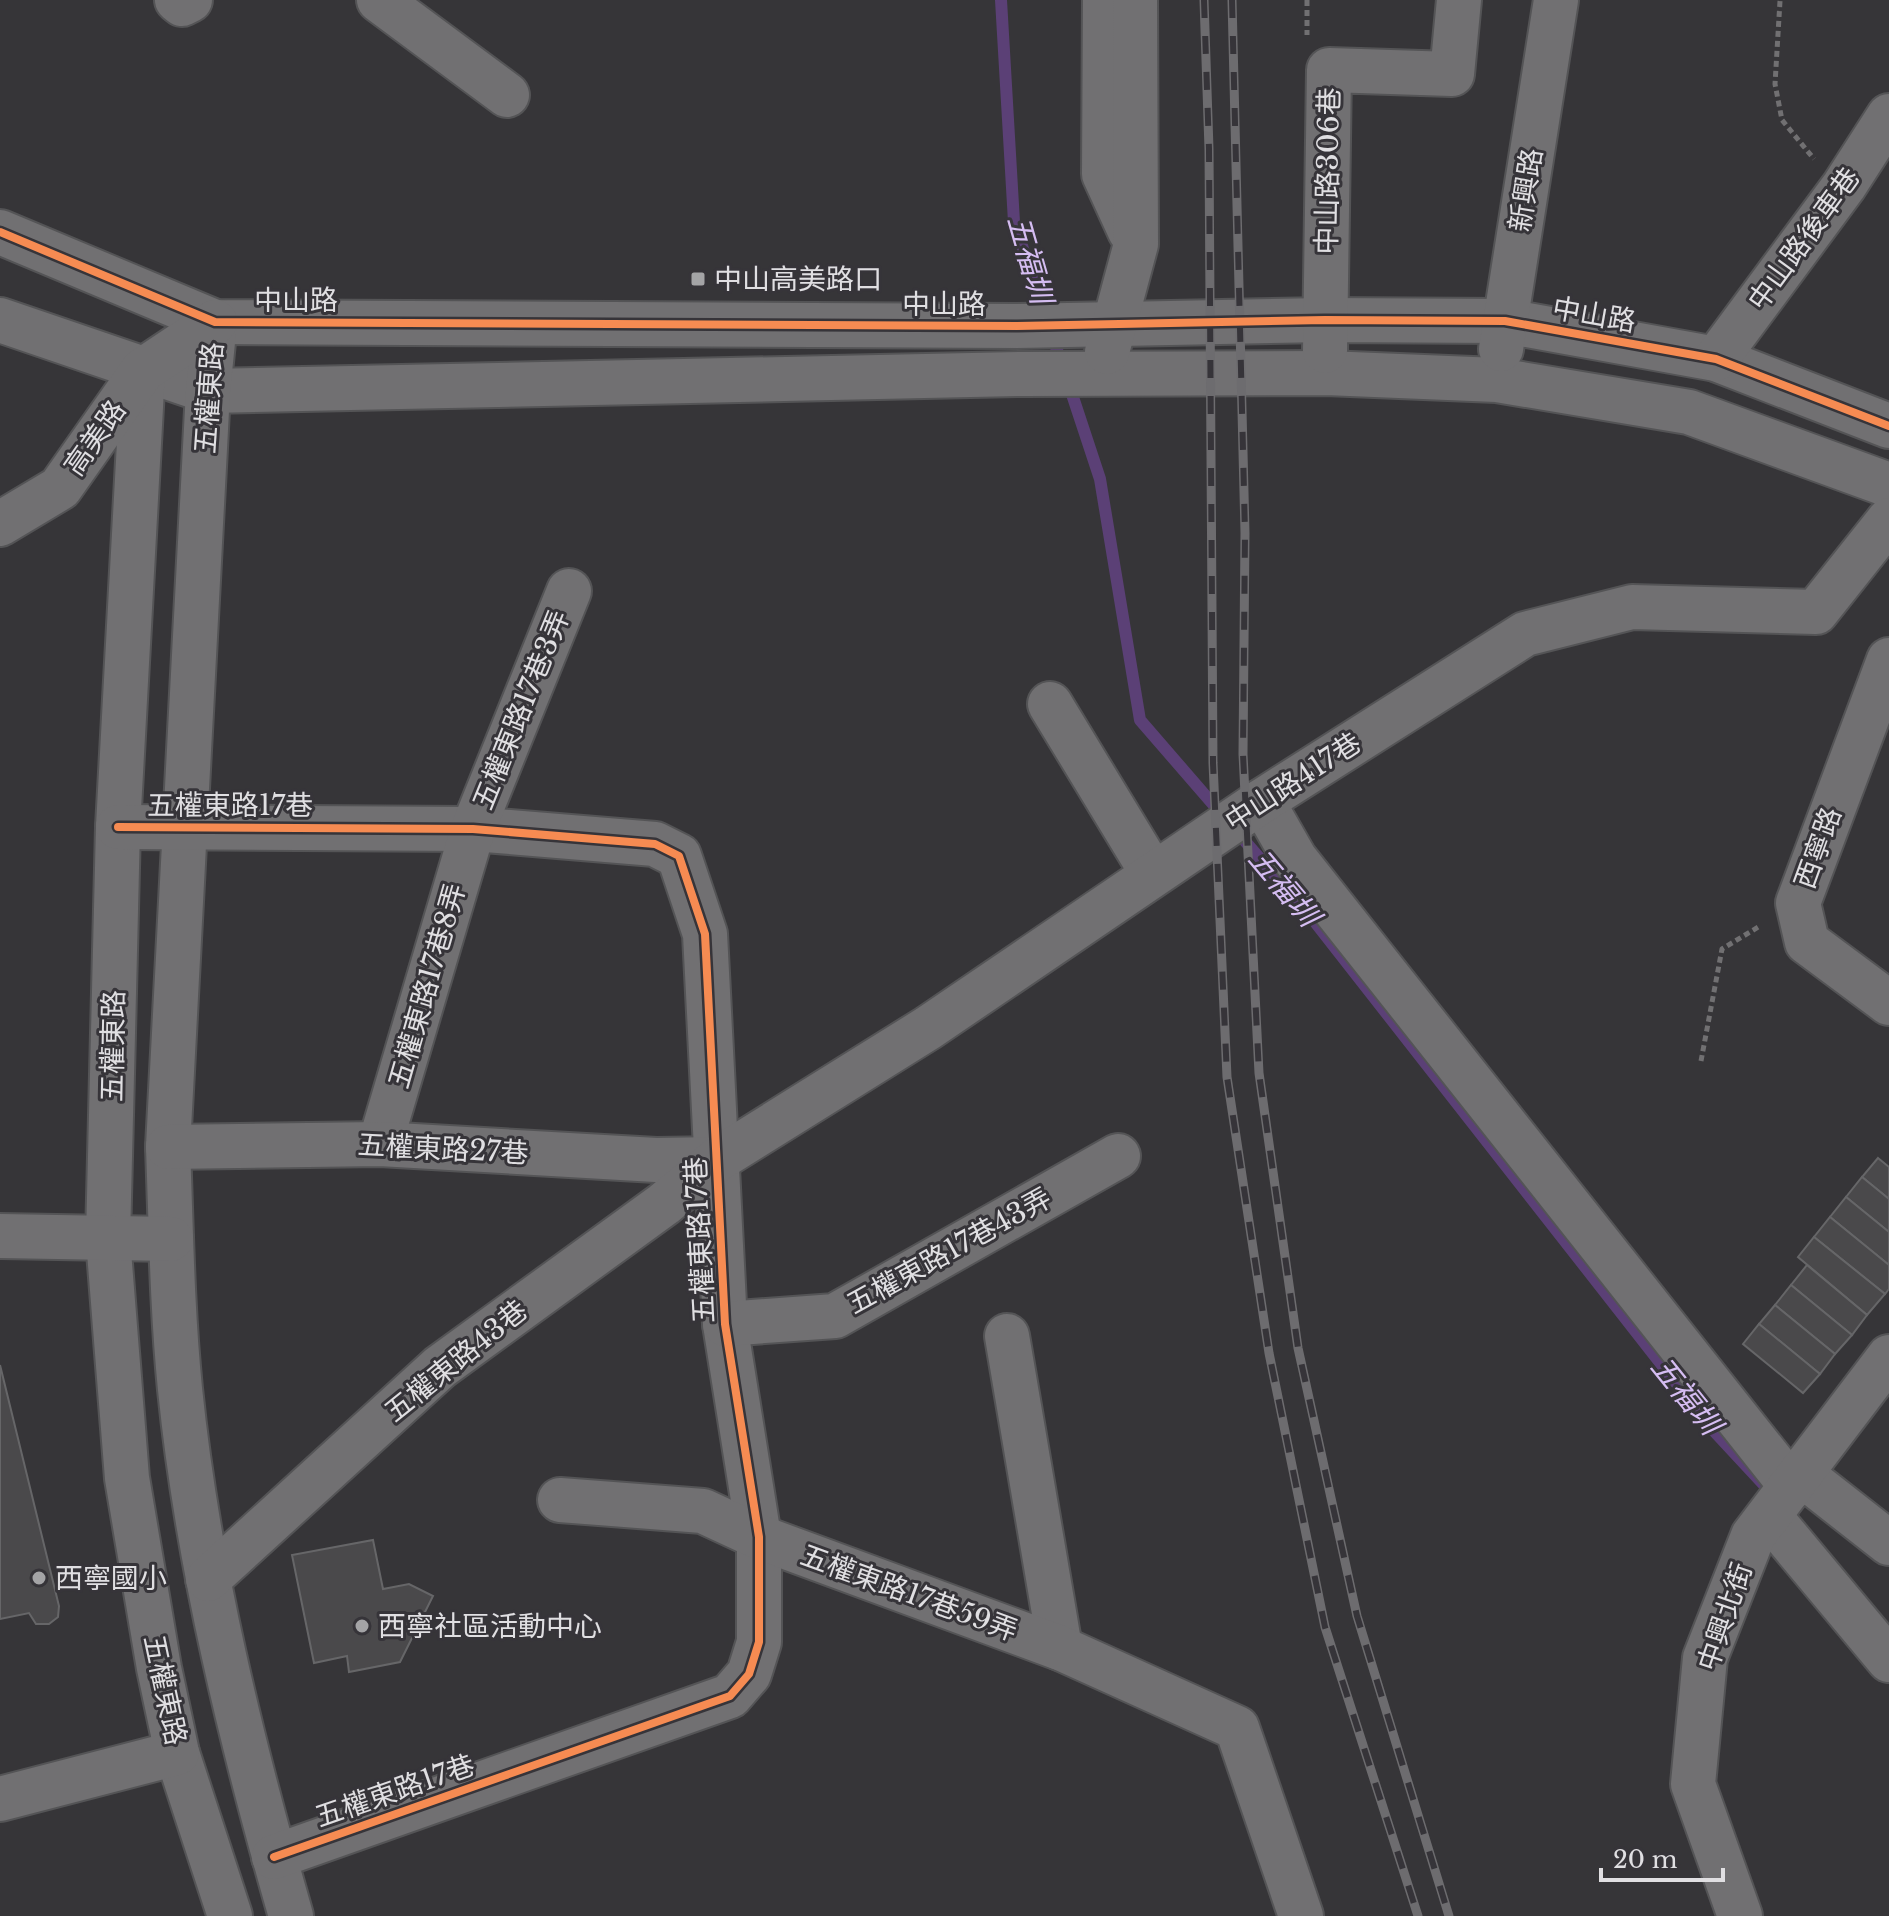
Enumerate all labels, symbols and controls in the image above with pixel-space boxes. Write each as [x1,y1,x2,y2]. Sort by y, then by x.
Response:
street label: 中山路306巷 [1309,87,1347,255]
street label: 新興路 [1502,146,1550,234]
street label: 中山路後車巷 [1740,161,1868,317]
water label: 五福圳 [1000,211,1061,311]
place label: 中山高美路口 [714,262,882,297]
marker: 中山高美路口 [689,270,707,288]
street label: 中山路 [254,283,338,318]
street label: 中山路 [902,287,986,322]
street label: 中山路 [1550,290,1638,340]
street label: 五權東路 [188,341,230,455]
street label: 高美路 [57,394,133,482]
street label: 五權東路17巷3弄 [465,605,577,815]
street label: 中山路417巷 [1218,725,1368,839]
street label: 五權東路17巷 [147,788,313,823]
street label: 西寧路 [1787,803,1849,893]
water label: 五福圳 [1241,841,1330,936]
street label: 五權東路17巷8弄 [381,880,473,1092]
street label: 五權東路 [95,990,131,1102]
street label: 五權東路27巷 [357,1127,529,1171]
street label: 五權東路17巷 [678,1156,722,1324]
street label: 五權東路17巷43弄 [841,1180,1057,1322]
street label: 五權東路43巷 [378,1293,534,1429]
water label: 五福圳 [1643,1348,1731,1445]
street label: 五權東路17巷59弄 [796,1537,1022,1649]
street label: 中興北街 [1690,1558,1760,1676]
place label: 西寧國小 [55,1561,167,1596]
marker: 西寧國小 [30,1569,48,1587]
place label: 西寧社區活動中心 [378,1609,602,1644]
marker: 西寧社區活動中心 [353,1617,371,1635]
street label: 五權東路 [136,1632,194,1748]
street label: 五權東路17巷 [311,1747,479,1835]
scale bar [1601,1832,1723,1882]
text: 20 m [1613,1845,1678,1874]

